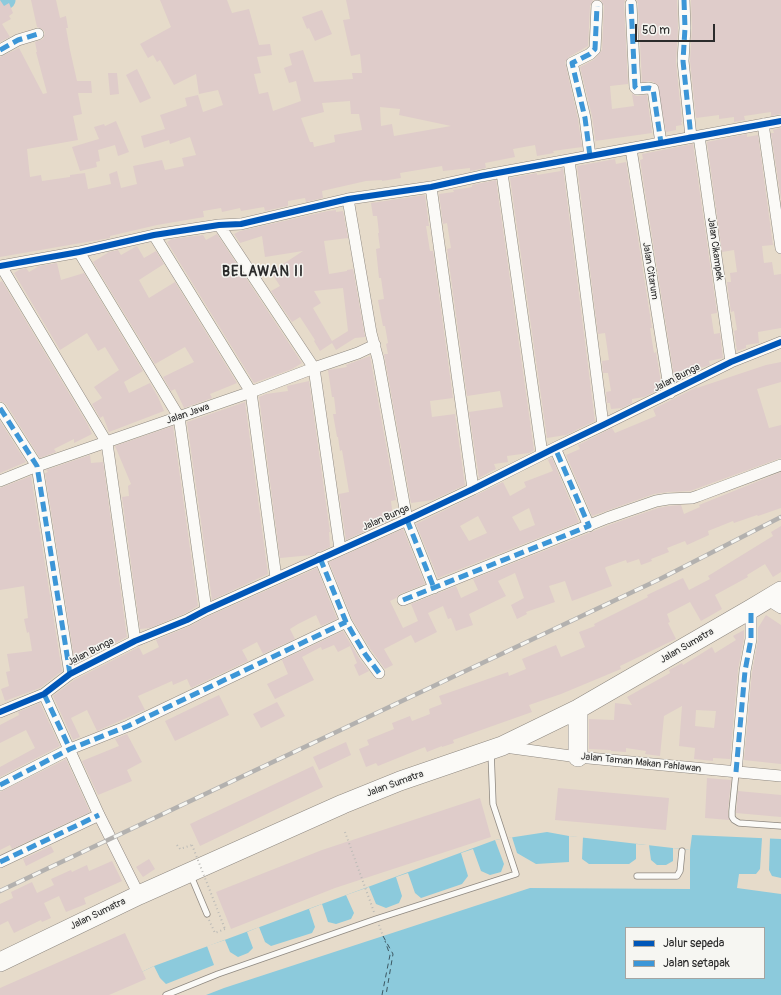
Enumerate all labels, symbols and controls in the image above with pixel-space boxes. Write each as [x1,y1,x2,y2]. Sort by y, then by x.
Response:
scale bar [637,16,717,42]
text: 50 m [642,23,670,38]
street label: Jalan Cikampek [705,217,725,281]
street label: Jalan Citarum [640,242,660,300]
district label: BELAWAN II [222,264,304,280]
street label: Jalan Bunga [652,361,702,395]
street label: Jalan Jawa [165,401,211,427]
street label: Jalan Bunga [361,502,411,534]
street label: Jalan Sumatra [658,626,716,666]
street label: Jalan Bunga [66,635,116,669]
street label: Jalan Taman Makan Pahlawan [580,751,702,775]
street label: Jalan Sumatra [365,768,425,800]
street label: Jalan Sumatra [68,895,128,933]
legend [625,927,765,979]
text: Jalur sepeda [663,936,724,951]
text: Jalan setapak [663,956,730,971]

